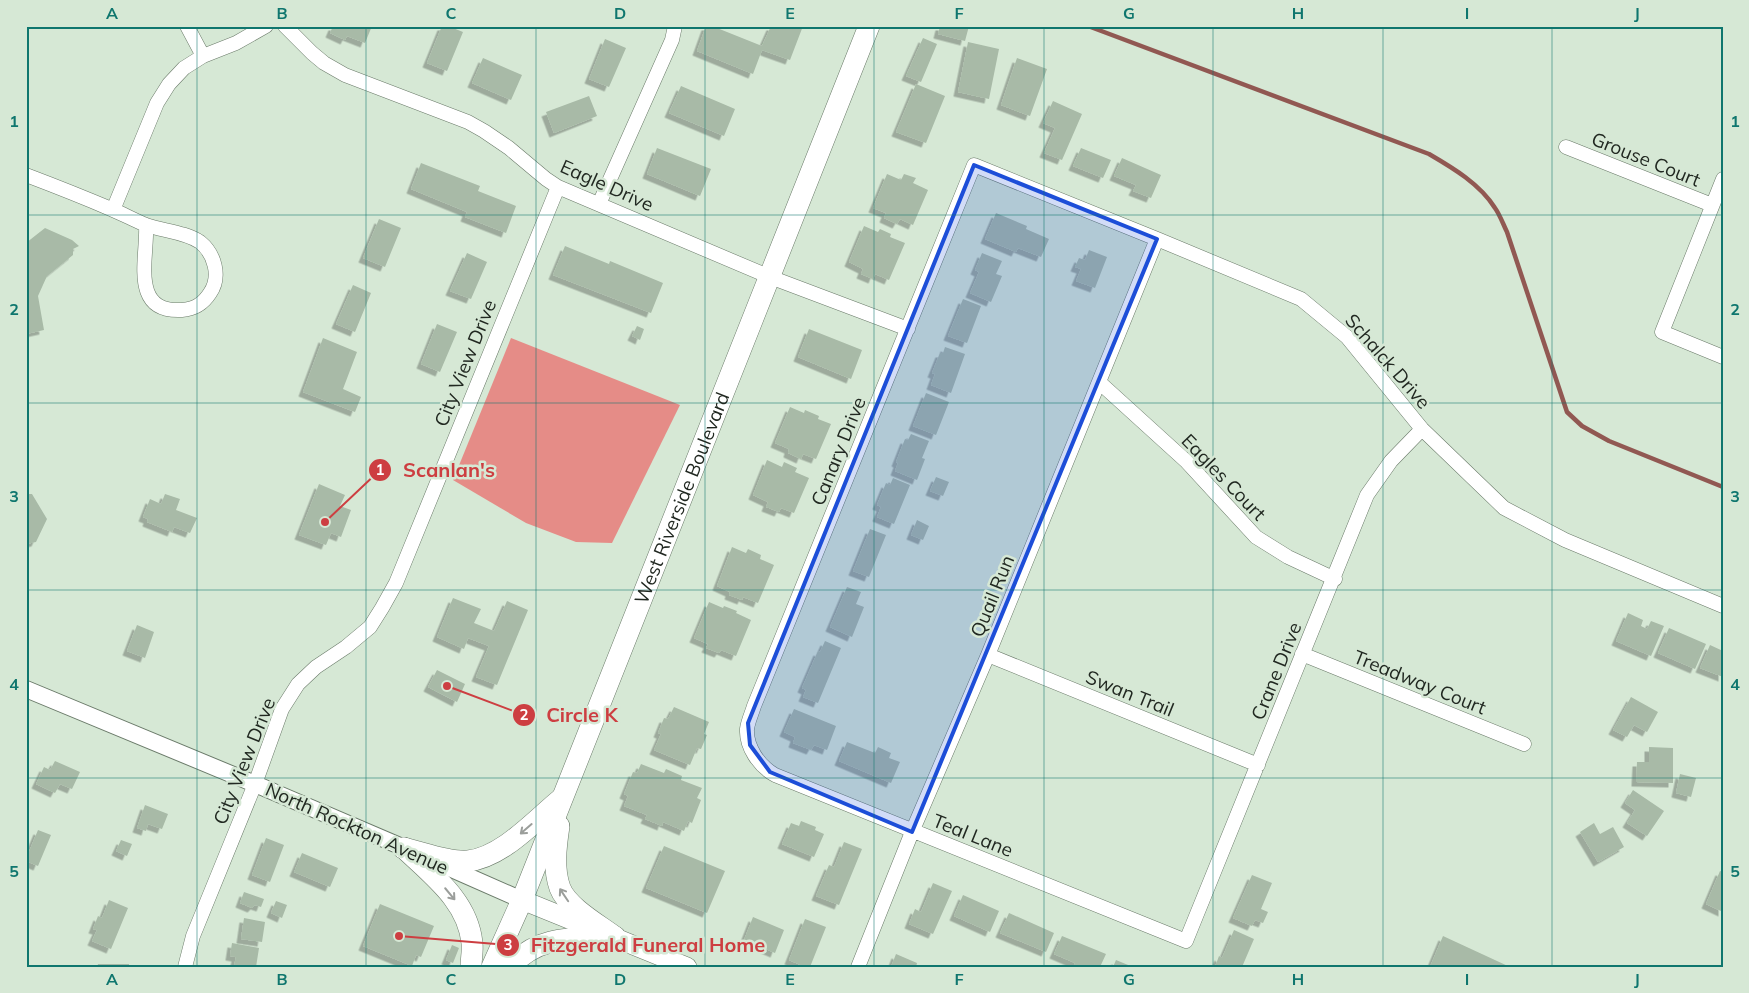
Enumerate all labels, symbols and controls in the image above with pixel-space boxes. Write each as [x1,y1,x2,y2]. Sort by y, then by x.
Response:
text: A [106,3,118,23]
text: B [276,3,288,23]
text: C [446,3,457,23]
text: D [614,3,626,23]
text: E [785,3,795,23]
text: F [954,3,964,23]
text: G [1123,3,1135,23]
text: H [1292,3,1304,23]
text: I [1465,3,1469,23]
text: J [1634,3,1640,23]
text: 1 [9,111,19,131]
text: 1 [1730,111,1740,131]
street label: Grouse Court [1588,126,1704,192]
street label: Eagle Drive [557,154,657,216]
street label: City View Drive [429,296,501,430]
text: 2 [9,299,19,319]
text: 2 [1730,299,1740,319]
street label: Schalck Drive [1340,308,1436,414]
street label: West Riverside Boulevard [629,389,734,607]
street label: Canary Drive [805,393,871,509]
street label: Eagles Court [1177,429,1272,526]
callout: Scanlan's [368,452,505,487]
text: Scanlan's [403,457,495,482]
text: 1 [375,460,385,479]
text: 3 [9,486,19,506]
text: 3 [1730,486,1740,506]
street label: Quail Run [965,552,1019,640]
street label: Crane Drive [1245,619,1307,723]
street label: Treadway Court [1350,644,1490,720]
street label: Swan Trail [1082,664,1178,722]
text: 4 [9,674,19,694]
text: 4 [1730,674,1740,694]
street label: City View Drive [208,694,280,828]
callout: Circle K [511,697,628,732]
text: Circle K [546,702,619,727]
text: 2 [519,705,529,724]
street label: North Rockton Avenue [262,777,452,879]
street label: Teal Lane [929,808,1017,862]
one-way arrow [519,823,532,834]
text: 5 [9,861,19,881]
text: 5 [1730,861,1740,881]
one-way arrow [445,888,456,901]
one-way arrow [559,888,570,902]
callout: Fitzgerald Funeral Home [495,928,775,963]
text: Fitzgerald Funeral Home [531,932,765,957]
text: 3 [503,935,513,954]
text: A [106,969,118,989]
text: B [276,969,288,989]
text: C [446,969,457,989]
text: D [614,969,626,989]
text: E [785,969,795,989]
text: F [954,969,964,989]
text: G [1123,969,1135,989]
text: H [1292,969,1304,989]
text: I [1465,969,1469,989]
text: J [1634,969,1640,989]

